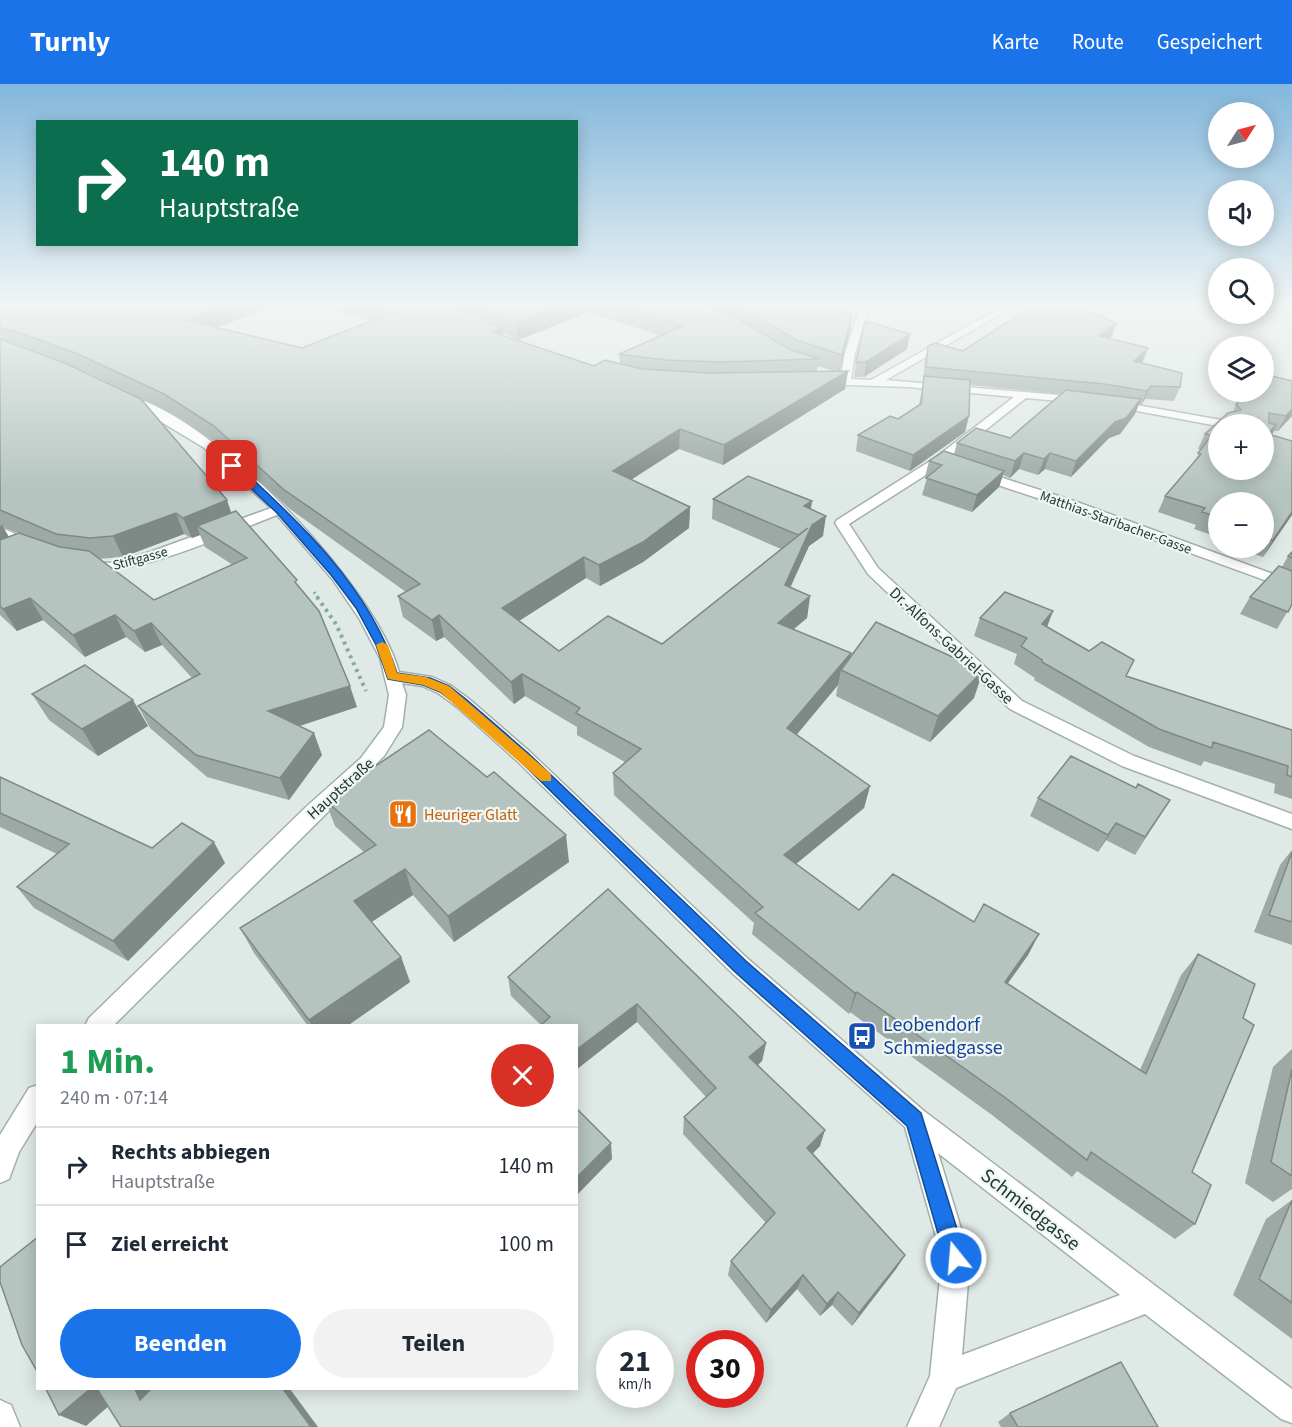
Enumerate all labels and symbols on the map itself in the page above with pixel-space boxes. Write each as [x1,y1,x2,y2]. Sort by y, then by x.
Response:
north arrow [1208,102,1274,168]
pin [206,440,257,491]
street label: Matthias-Staribacher-Gasse [1037,486,1194,560]
street label: Stiftgasse [111,542,170,576]
street label: Dr.-Alfons-Gabriel-Gasse [884,582,1018,709]
street label: Hauptstraße [302,753,379,825]
restaurant icon: Heuriger Glatt [387,798,419,830]
place label: Heuriger Glatt [424,804,518,826]
place label: Leobendorf Schmiedgasse [883,1011,1003,1062]
bus stop icon: Leobendorf Schmiedgasse [846,1020,878,1052]
street label: Schmiedgasse [975,1162,1086,1258]
position arrow [924,1226,988,1290]
speed limit sign: 30 [686,1330,764,1408]

